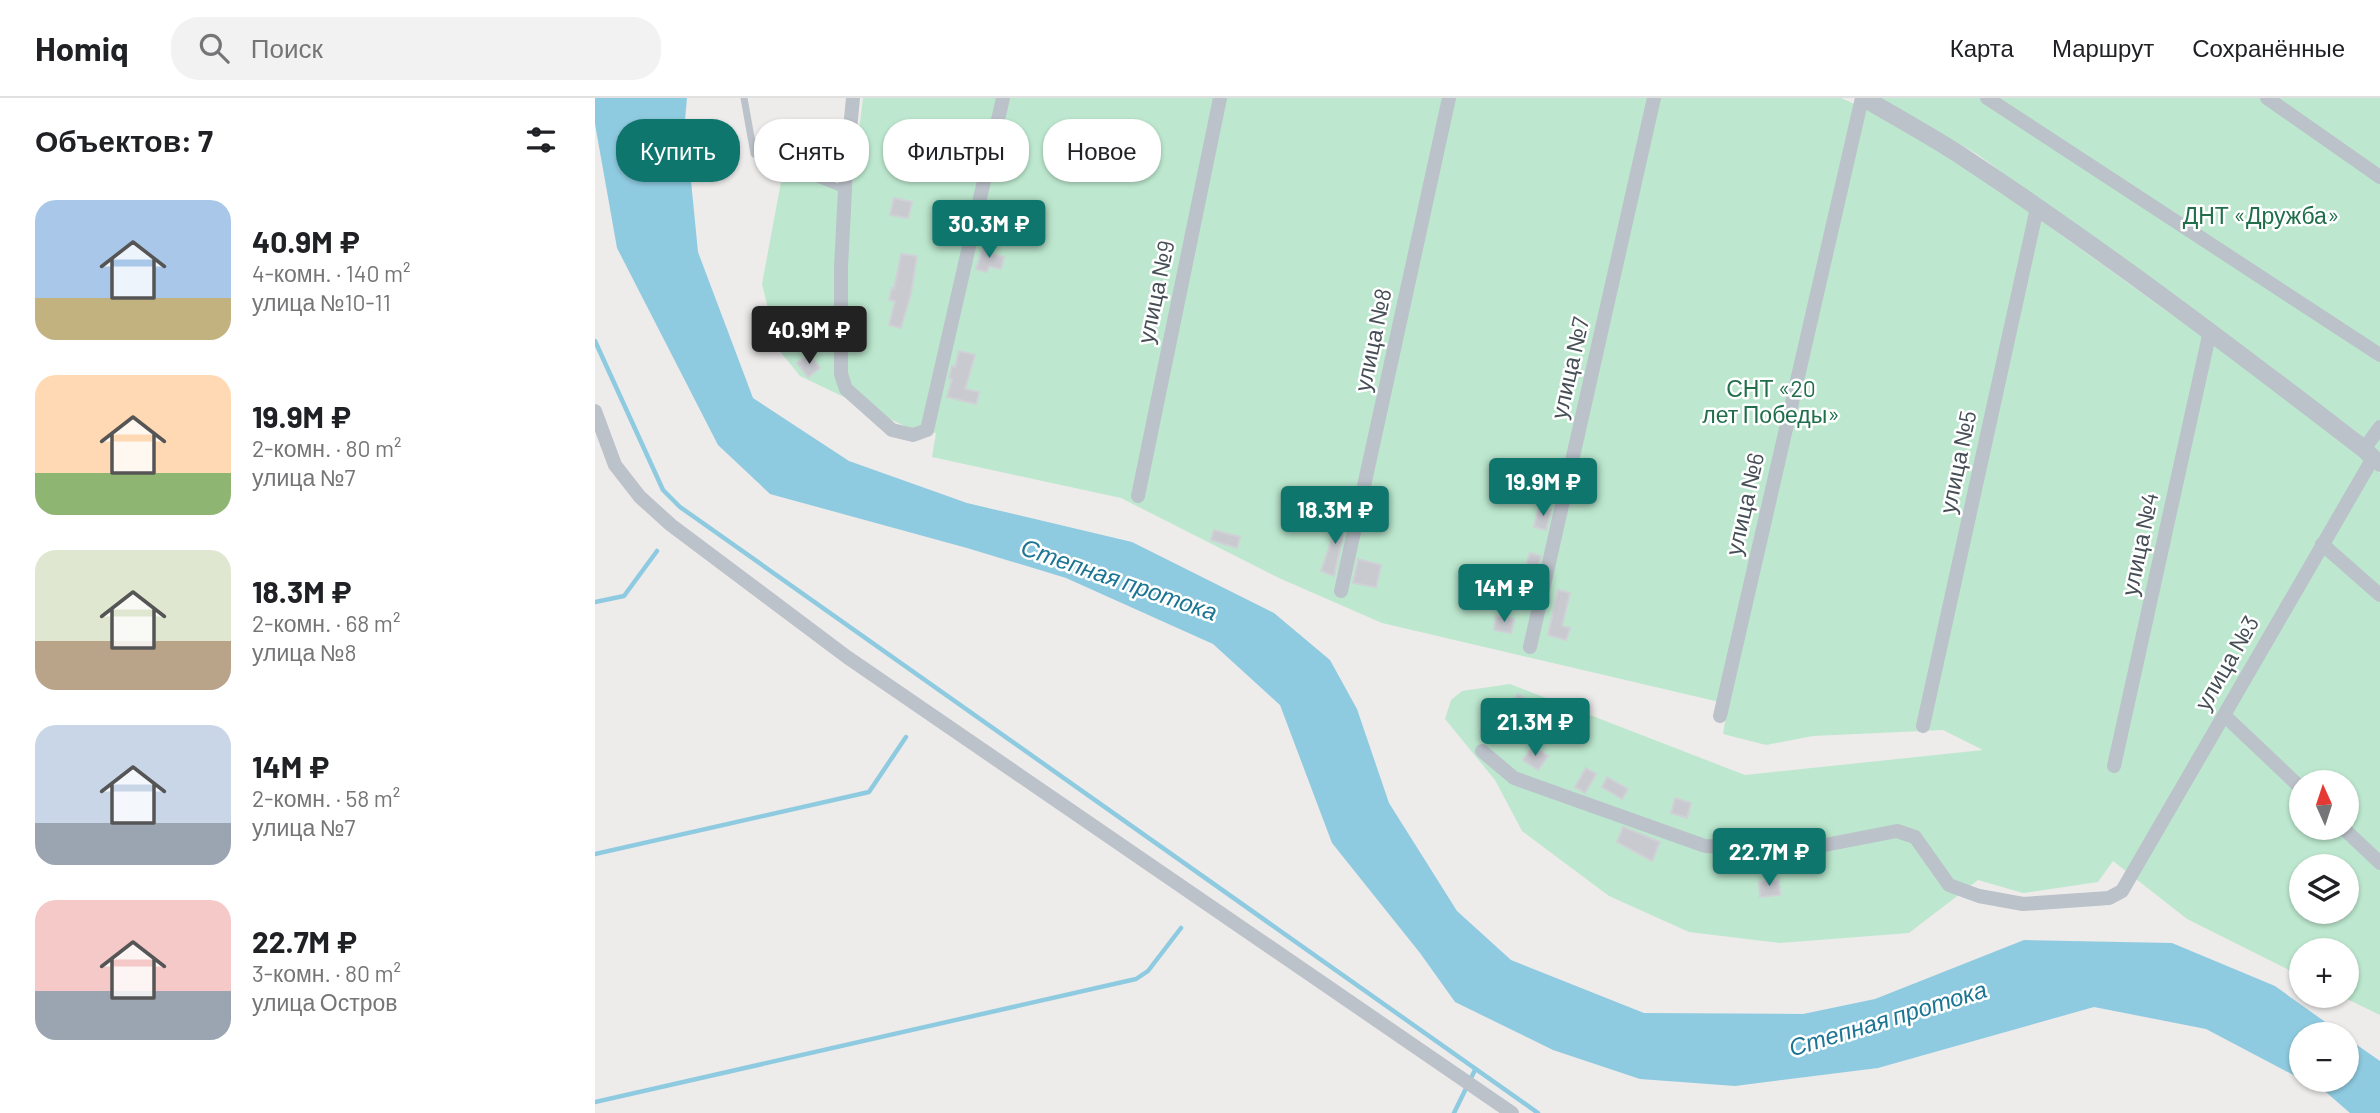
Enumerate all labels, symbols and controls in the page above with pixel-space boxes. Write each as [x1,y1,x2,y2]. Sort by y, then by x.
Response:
search box [171,17,661,80]
text: Homiq [35,28,129,68]
icon: search [195,29,233,67]
text: Поиск [251,32,323,63]
text: Карта [1950,33,2014,62]
text: Маршрут [2052,33,2154,62]
text: Сохранённые [2192,33,2345,62]
chip: Купить [616,119,740,182]
chip: Снять [754,119,869,182]
chip: Фильтры [883,119,1029,182]
chip: Новое [1043,119,1161,182]
icon: filters [522,121,560,159]
text: Объектов: 7 [35,122,213,158]
pin: 30.3M ₽ [924,200,1054,260]
park label: ДНТ «Дружба» [2183,201,2339,229]
text: 30.3M ₽ [948,209,1030,237]
text: 40.9M ₽ [252,223,360,259]
icon: home [91,228,175,312]
street label: улица №9 [1130,238,1180,346]
text: 4-комн. · 140 m² [252,259,411,287]
street label: улица №8 [1347,286,1397,394]
text: улица №10-11 [252,288,391,316]
pin: 40.9M ₽ [744,306,874,366]
street label: улица №7 [1544,314,1594,421]
text: 40.9M ₽ [768,315,850,343]
park label: СНТ «20 лет Победы» [1702,374,1840,428]
text: 19.9M ₽ [252,398,351,434]
icon: home [91,403,175,487]
street label: улица №5 [1932,408,1982,516]
text: 2-комн. · 80 m² [252,434,402,462]
street label: улица №6 [1719,450,1769,558]
pin: 19.9M ₽ [1478,458,1608,518]
text: улица №7 [252,463,355,491]
text: 19.9M ₽ [1505,467,1581,495]
pin: 18.3M ₽ [1270,486,1400,546]
street label: улица №4 [2114,489,2164,598]
text: 18.3M ₽ [1297,495,1373,523]
water label: Степная протока [1018,531,1221,626]
pin: 14M ₽ [1455,564,1553,624]
text: 18.3M ₽ [252,573,352,609]
text: 14M ₽ [1474,573,1534,601]
icon: home [91,578,175,662]
text: 2-комн. · 68 m² [252,609,400,637]
street label: улица №3 [2188,610,2264,715]
text: улица №8 [252,638,356,666]
pin: 21.3M ₽ [1470,698,1600,758]
text: 21.3M ₽ [1497,707,1573,735]
text: 14M ₽ [252,748,329,784]
icon: home [91,753,175,837]
north arrow [2289,770,2359,840]
map controls [2289,770,2359,1092]
text: 2-комн. · 58 m² [252,784,400,812]
text: улица №7 [252,813,355,841]
pin: 22.7M ₽ [1704,828,1834,888]
text: 22.7M ₽ [1729,837,1809,865]
button: layers [2289,854,2359,924]
text: 22.7M ₽ [252,923,357,959]
icon: home [91,928,175,1012]
button: + [2289,938,2359,1008]
text: 3-комн. · 80 m² [252,959,401,987]
water label: Степная протока [1785,974,1990,1061]
text: улица Остров [252,988,398,1016]
button: − [2289,1022,2359,1092]

